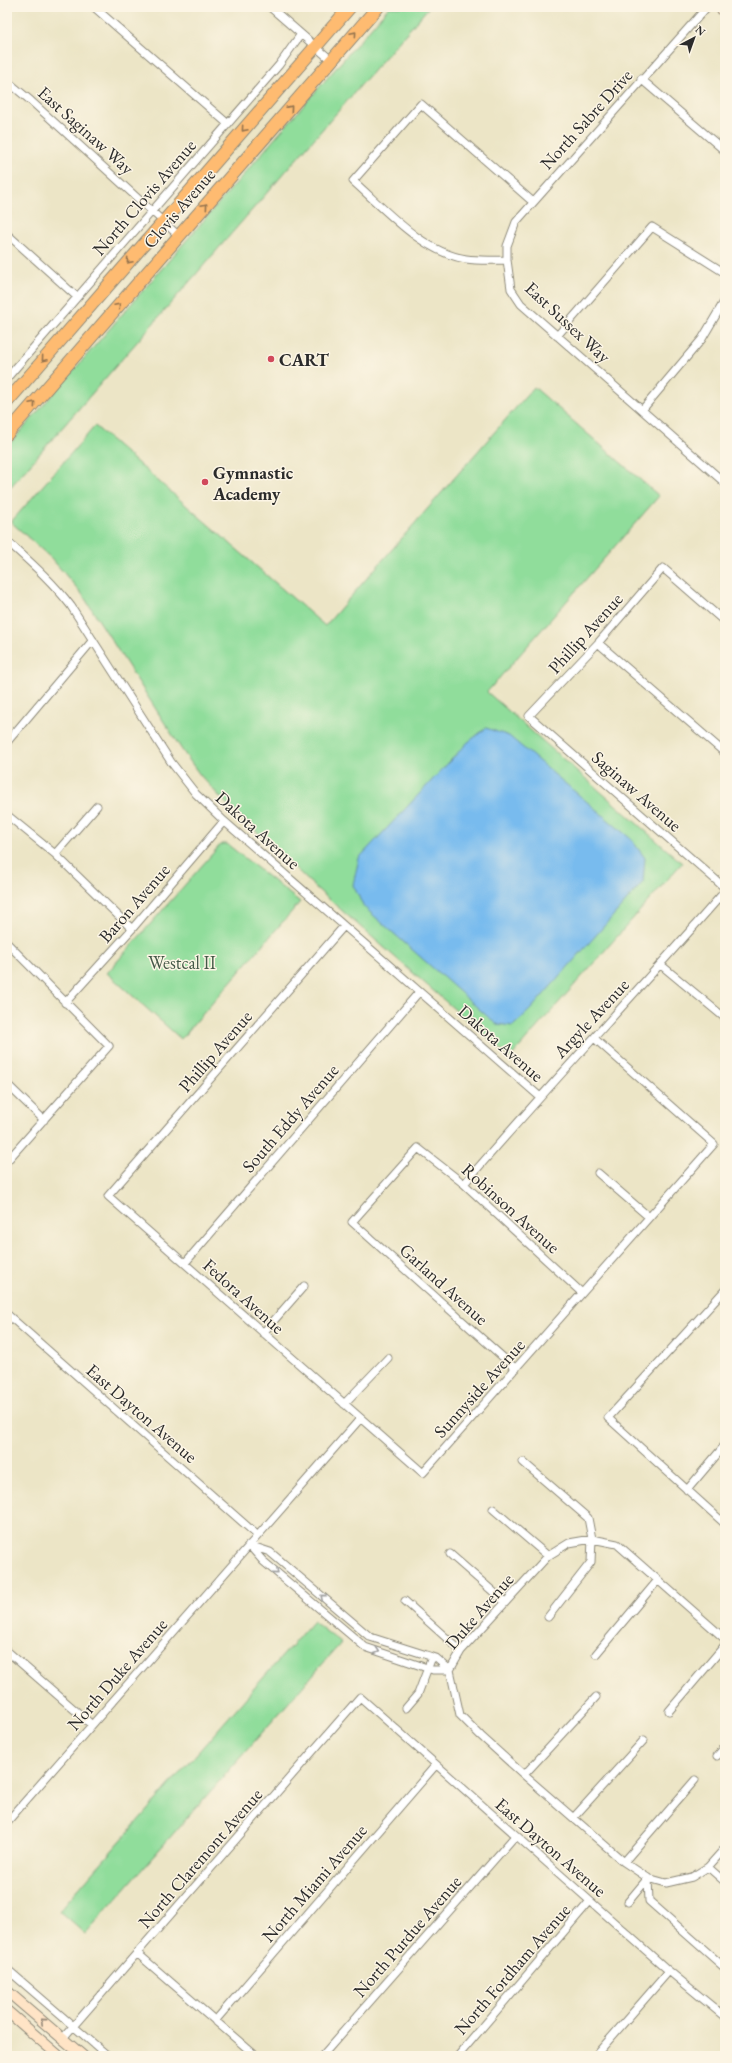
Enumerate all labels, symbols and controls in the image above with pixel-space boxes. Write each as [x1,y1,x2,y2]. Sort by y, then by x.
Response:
north arrow [674,18,714,58]
text: N [693,22,709,39]
one-way arrow [350,31,357,38]
street label: North Sabre Drive [535,64,637,174]
street label: East Saginaw Way [33,81,139,179]
one-way arrow [285,105,292,113]
one-way arrow [242,124,249,132]
street label: North Clovis Avenue [88,135,200,259]
street label: Clovis Avenue [138,164,220,252]
one-way arrow [200,203,207,211]
one-way arrow [127,257,134,264]
street label: East Sussex Way [520,276,616,368]
one-way arrow [113,303,120,311]
place label: CART [279,348,329,371]
marker: CART [266,354,276,364]
one-way arrow [42,355,49,362]
one-way arrow [28,401,35,409]
place label: Gymnastic Academy [212,461,294,505]
marker: Gymnastic Academy [200,477,210,487]
street label: Phillip Avenue [543,588,627,678]
street label: Saginaw Avenue [587,746,687,836]
street label: Dakota Avenue [211,786,305,874]
street label: Baron Avenue [93,859,175,947]
park label: Westcal II [148,951,216,974]
street label: Argyle Avenue [548,973,634,1063]
street label: Dakota Avenue [453,999,549,1087]
street label: Phillip Avenue [173,1005,257,1097]
street label: South Eddy Avenue [237,1059,343,1177]
street label: Robinson Avenue [457,1158,565,1258]
street label: Garland Avenue [395,1238,493,1330]
street label: Fedora Avenue [198,1253,290,1339]
street label: Sunnyside Avenue [428,1334,530,1442]
street label: East Dayton Avenue [82,1358,202,1468]
one-way arrow [272,1568,279,1575]
street label: Duke Avenue [440,1568,518,1654]
one-way arrow [321,1595,328,1602]
street label: North Duke Avenue [62,1613,172,1735]
one-way arrow [373,1647,380,1655]
street label: North Claremont Avenue [133,1783,267,1933]
street label: East Dayton Avenue [491,1792,611,1902]
street label: North Miami Avenue [256,1819,372,1947]
street label: North Purdue Avenue [348,1870,466,2002]
street label: North Fordham Avenue [449,1899,575,2039]
one-way arrow [41,2019,48,2026]

